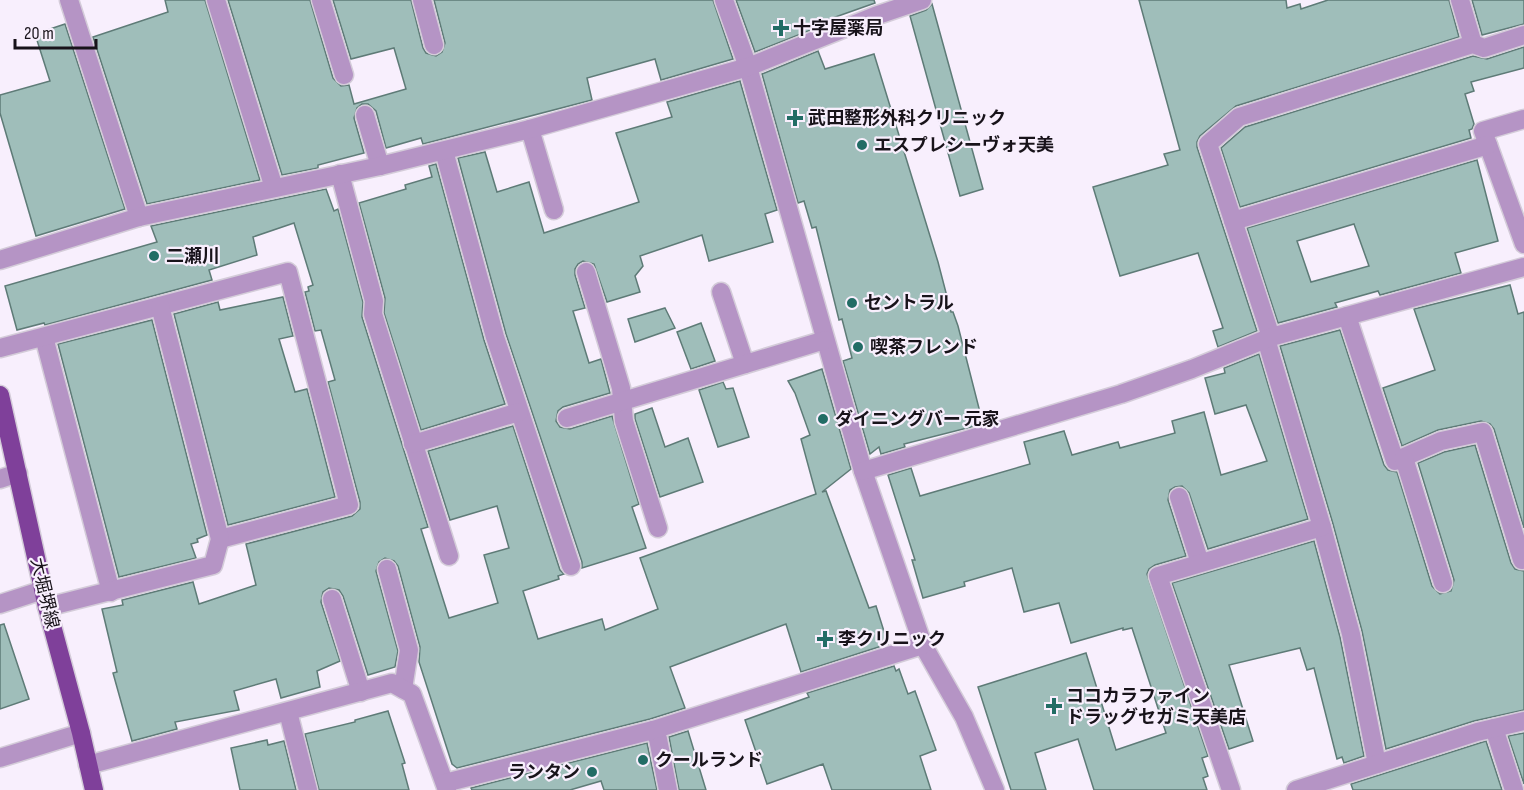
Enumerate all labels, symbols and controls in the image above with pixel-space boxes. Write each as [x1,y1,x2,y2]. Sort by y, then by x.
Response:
scale bar [15,12,96,50]
place label: 十字屋薬局 [793,18,883,39]
marker: 十字屋薬局 [774,21,788,35]
text: 20 m [24,23,54,44]
place label: 武田整形外科クリニック [808,108,1006,129]
marker: 武田整形外科クリニック [786,109,804,127]
place label: エスプレシーヴォ天美 [874,134,1054,156]
marker: エスプレシーヴォ天美 [855,138,869,152]
place label: 二瀬川 [166,246,220,267]
marker: 二瀬川 [147,249,161,263]
place label: セントラル [864,293,954,314]
marker: セントラル [845,296,859,310]
place label: 喫茶フレンド [870,337,978,358]
marker: 喫茶フレンド [851,340,865,354]
place label: ダイニングバー 元家 [835,409,1000,430]
marker: ダイニングバー 元家 [816,412,830,426]
street label: 大堀堺線 [26,556,63,631]
place label: 李クリニック [838,629,946,650]
marker: 李クリニック [816,630,834,648]
place label: ココカラファイン ドラッグセガミ天美店 [1066,686,1246,728]
marker: ココカラファイン ドラッグセガミ天美店 [1047,699,1061,713]
place label: クールランド [655,750,763,771]
marker: クールランド [636,753,650,767]
place label: ランタン [508,762,580,783]
marker: ランタン [585,765,599,779]

